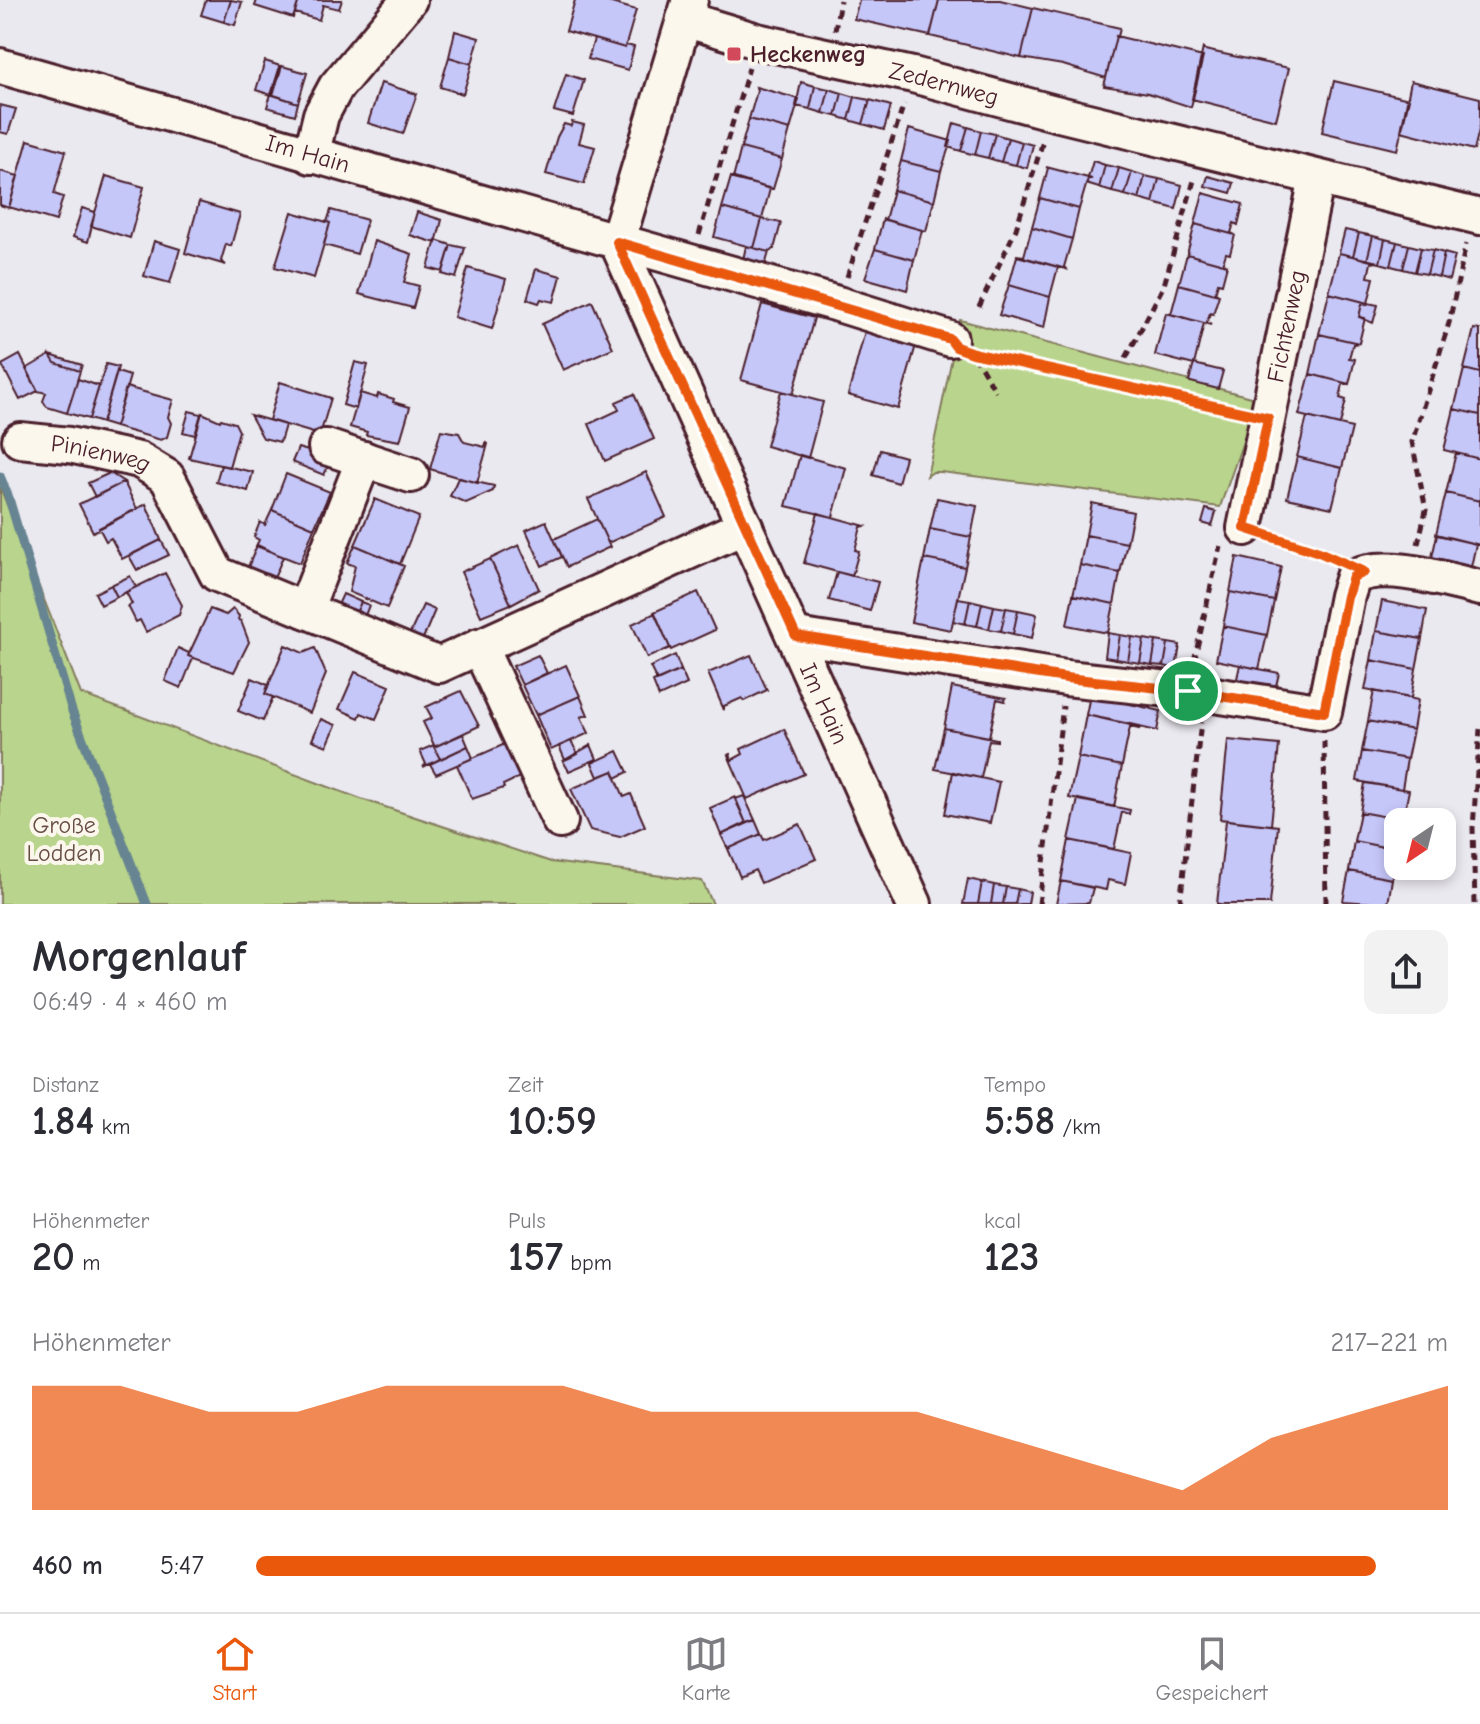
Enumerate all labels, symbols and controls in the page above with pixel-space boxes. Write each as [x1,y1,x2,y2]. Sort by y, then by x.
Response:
place label: Heckenweg [750,40,866,68]
marker: Heckenweg [725,45,743,63]
street label: Zedernweg [887,56,1002,111]
street label: Im Hain [263,128,353,179]
street label: Fichtenweg [1261,268,1312,385]
street label: Pinienweg [50,429,157,478]
pin [1154,657,1222,725]
street label: Im Hain [794,659,854,749]
icon: arrive [1166,669,1210,713]
north arrow [1384,808,1456,880]
map controls [1384,808,1456,880]
park label: Große Lodden [26,811,102,867]
button: share [1364,930,1448,1014]
text: Morgenlauf [32,931,246,982]
text: 06:49 · 4 × 460 m [32,987,227,1017]
text: Distanz [32,1072,99,1098]
text: Zeit [508,1072,543,1098]
text: Tempo [984,1072,1046,1098]
text: 1.84 [32,1098,94,1144]
text: 10:59 [508,1098,597,1144]
text: 5:58 [984,1098,1055,1144]
text: km [94,1114,130,1140]
text: /km [1055,1114,1101,1140]
text: Höhenmeter [32,1208,149,1234]
text: Puls [508,1208,546,1234]
text: kcal [984,1208,1021,1234]
text: 20 [32,1234,75,1280]
text: 157 [508,1234,563,1280]
text: 123 [984,1234,1039,1280]
text: m [75,1250,100,1276]
text: bpm [563,1250,612,1276]
text: Höhenmeter [32,1328,170,1358]
text: 217–221 m [1331,1328,1448,1358]
text: 460 m [32,1551,103,1581]
text: 5:47 [160,1551,204,1581]
tab: Start [212,1632,257,1706]
tab: Karte [682,1632,731,1706]
tab: Gespeichert [1155,1632,1268,1706]

